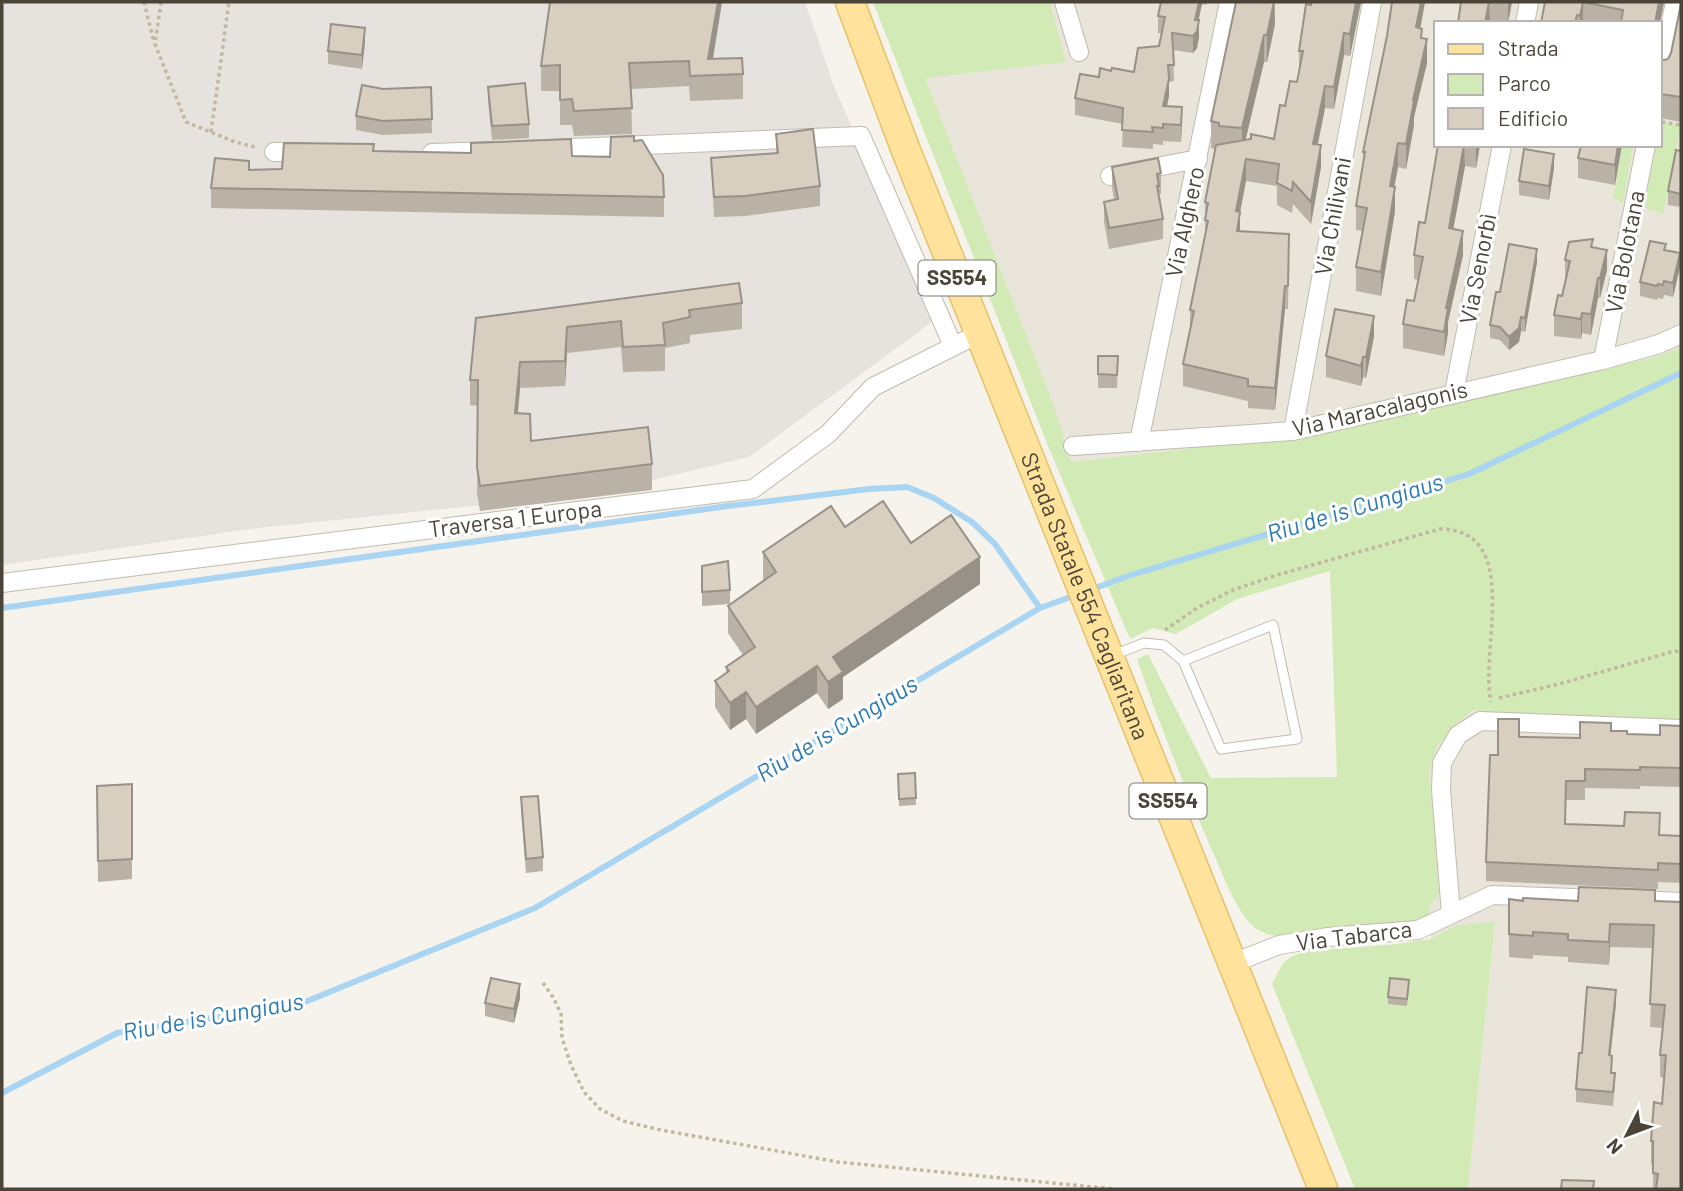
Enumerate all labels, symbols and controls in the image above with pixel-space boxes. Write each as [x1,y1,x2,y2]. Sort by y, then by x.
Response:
legend [1434,21,1662,147]
text: Strada [1498,35,1558,60]
text: Parco [1498,70,1551,95]
text: Edificio [1498,105,1568,130]
street label: Via Chilivani [1308,154,1356,277]
street label: Via Alghero [1159,164,1209,280]
street label: Via Bolotana [1598,188,1650,316]
street label: Via Senorbì [1453,211,1501,326]
road number: SS554 [918,260,996,296]
street label: Via Maracalagonis [1289,374,1470,442]
street label: Strada Statale 554 Cagliaritana [1016,448,1156,743]
water label: Riu de is Cungiaus [1263,466,1446,547]
street label: Traversa 1 Europa [427,493,603,543]
water label: Riu de is Cungiaus [750,668,922,787]
road number: SS554 [1130,784,1206,818]
street label: Via Tabarca [1294,914,1413,956]
water label: Riu de is Cungiaus [120,985,305,1046]
north arrow [1592,1100,1662,1170]
text: N [1601,1134,1627,1159]

